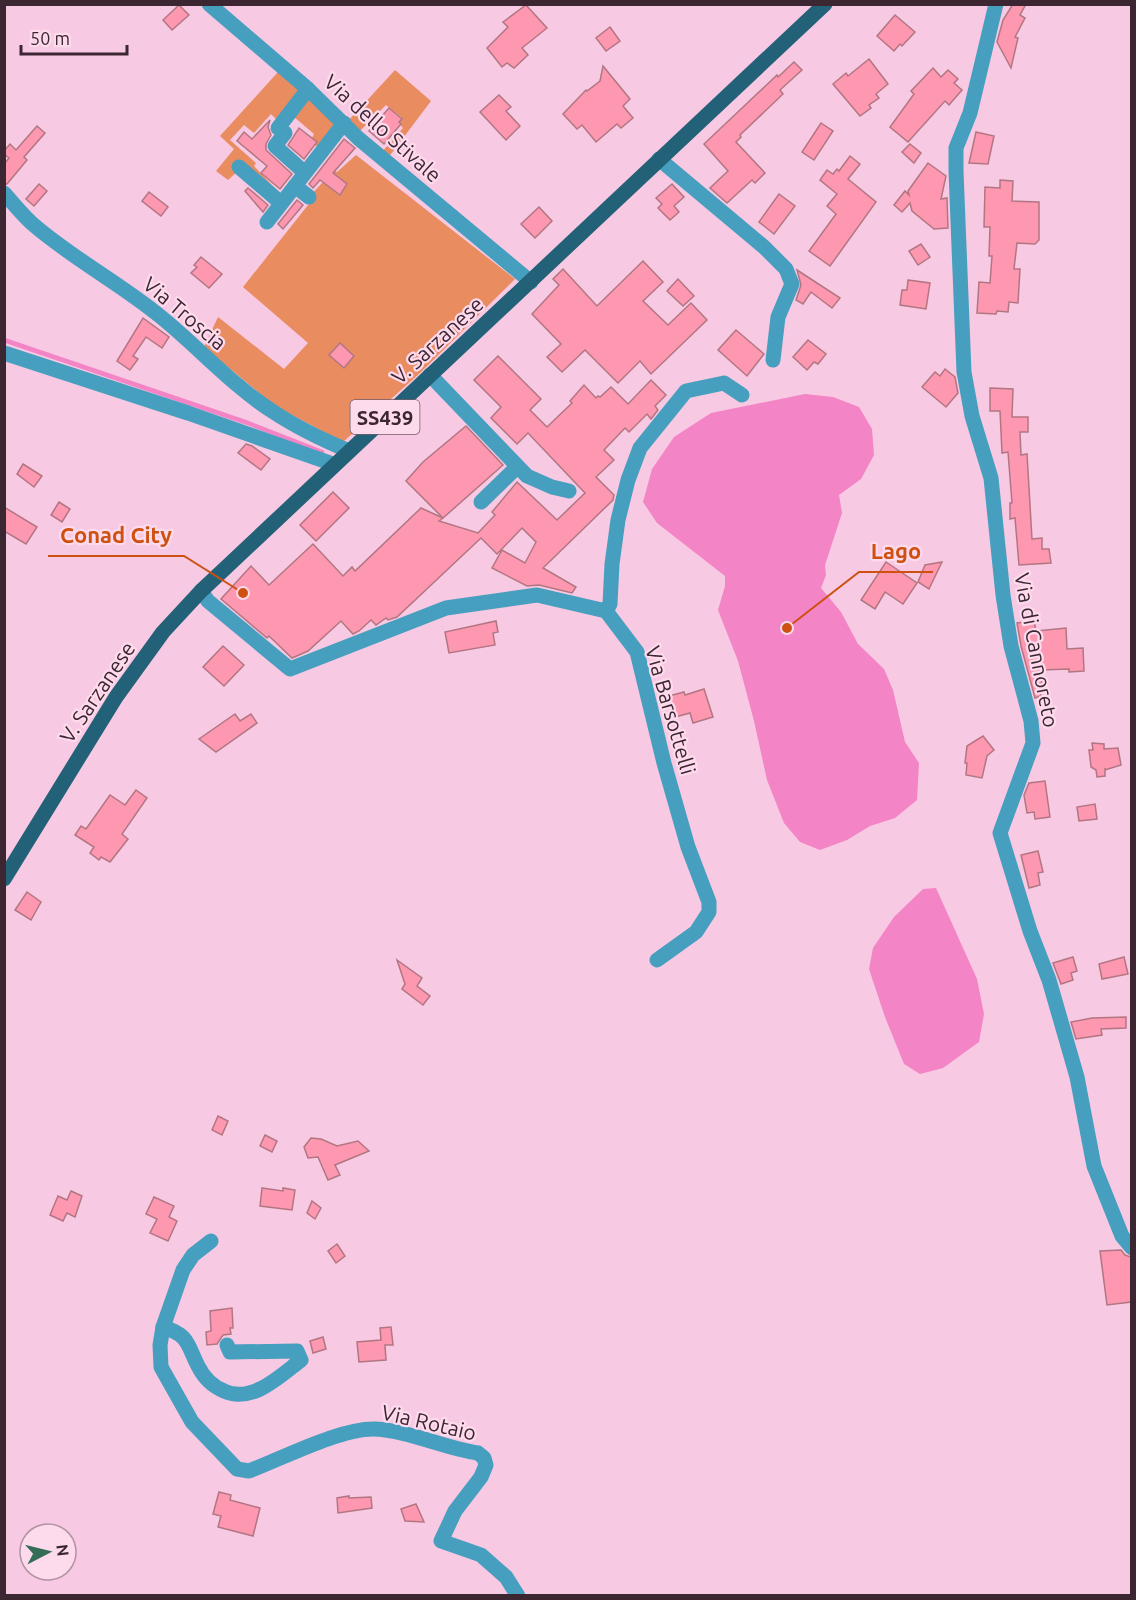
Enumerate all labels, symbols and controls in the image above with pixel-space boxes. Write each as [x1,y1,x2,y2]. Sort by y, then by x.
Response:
scale bar [21,18,128,56]
text: 50 m [30,28,70,48]
street label: Via dello Stivale [320,69,446,187]
street label: Via Troscia [139,271,231,355]
street label: V. Sarzanese [386,292,488,388]
road number: SS439 [350,400,420,434]
callout: Conad City [48,516,184,556]
text: Conad City [60,522,172,547]
callout: Lago [859,532,933,572]
text: Lago [871,538,921,563]
street label: Via di Cannoreto [1010,571,1064,729]
street label: V. Sarzanese [54,637,140,747]
street label: Via Barsottelli [641,643,701,777]
street label: Via Rotaio [379,1399,479,1445]
north arrow [18,1522,78,1582]
text: N [53,1543,73,1557]

